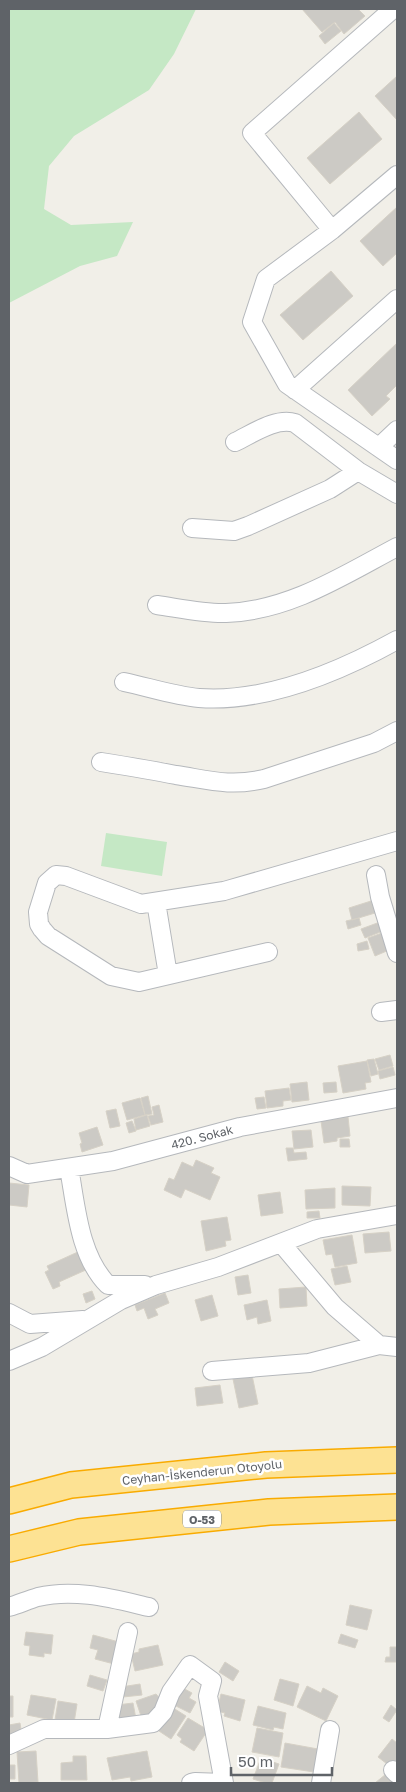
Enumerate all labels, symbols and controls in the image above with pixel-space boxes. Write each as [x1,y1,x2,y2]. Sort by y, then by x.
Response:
street label: 420. Sokak [169,1121,235,1152]
street label: Ceyhan-İskenderun Otoyolu [121,1456,283,1488]
road number: O-53 [183,1510,221,1528]
scale bar [231,1744,332,1776]
text: 50 m [238,1752,273,1770]

